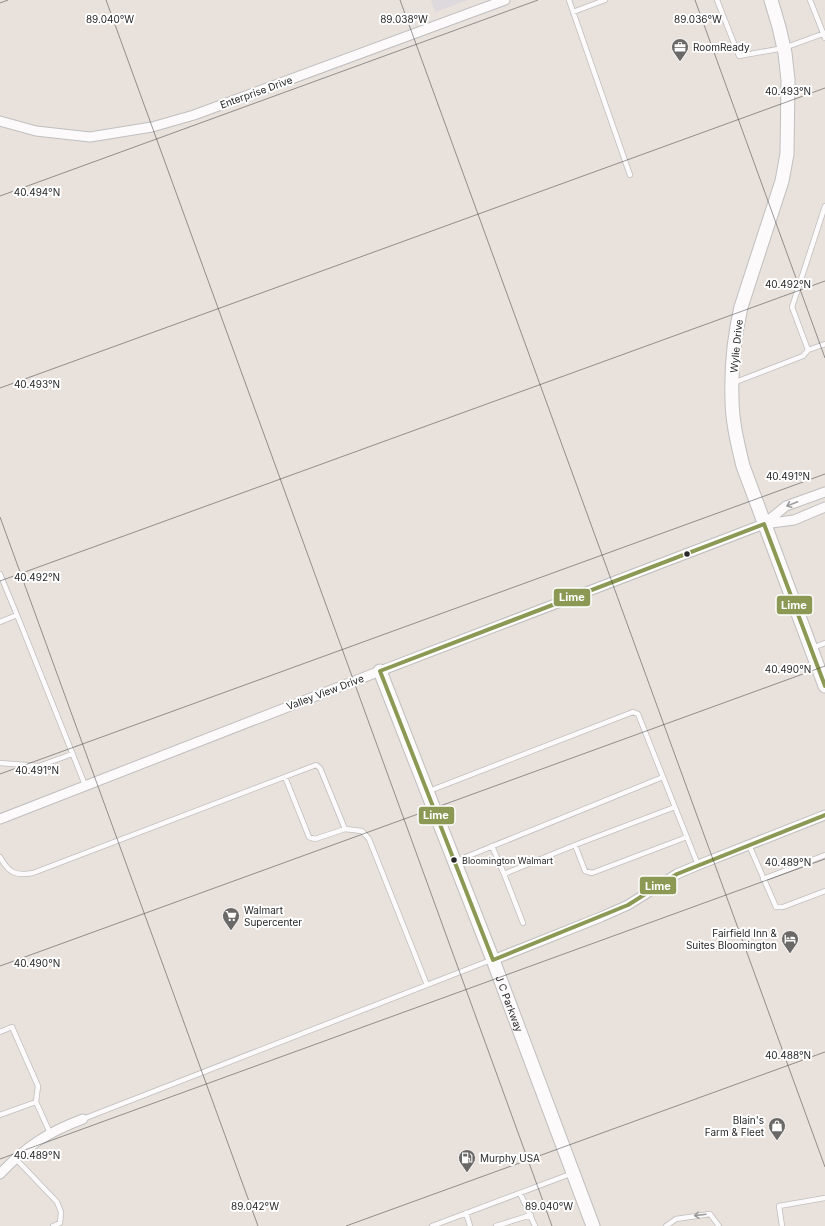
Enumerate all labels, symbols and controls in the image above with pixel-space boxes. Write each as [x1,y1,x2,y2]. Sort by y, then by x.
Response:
text: 89.040°W [86,13,134,25]
text: 89.038°W [380,13,428,25]
text: 89.036°W [674,13,722,25]
office icon: RoomReady [670,37,690,62]
place label: RoomReady [693,41,750,53]
street label: Enterprise Drive [218,73,294,111]
text: 40.493°N [765,85,811,97]
text: 40.494°N [14,186,60,198]
text: 40.492°N [765,278,811,290]
street label: Wylie Drive [727,318,745,373]
text: 40.493°N [14,378,60,390]
text: 40.491°N [766,470,810,482]
one-way arrow [787,501,799,509]
unlabelled marker [682,549,692,559]
text: 40.492°N [14,571,60,583]
line badge: Lime [553,588,591,607]
text: Lime [559,590,585,604]
line badge: Lime [776,595,813,615]
text: Lime [781,598,807,612]
text: 40.490°N [765,663,811,675]
street label: Valley View Drive [285,672,365,712]
text: 40.491°N [15,764,59,776]
line badge: Lime [418,806,455,825]
text: Lime [423,808,449,822]
marker: Bloomington Walmart [449,855,459,865]
place label: Bloomington Walmart [462,855,553,866]
text: 40.489°N [765,856,811,868]
line badge: Lime [639,876,677,895]
text: Lime [645,879,671,893]
place label: Walmart Supercenter [244,904,302,928]
supermarket icon: Walmart Supercenter [221,906,241,931]
place label: Fairfield Inn & Suites Bloomington [686,927,778,951]
hotel icon: Fairfield Inn & Suites Bloomington [780,929,800,954]
text: 40.490°N [14,957,60,969]
street label: J C Parkway [493,974,526,1034]
text: 40.488°N [765,1049,811,1061]
place label: Blain's Farm & Fleet [705,1114,765,1138]
shop icon: Blain's Farm & Fleet [767,1116,787,1141]
fuel station icon: Murphy USA [457,1148,477,1173]
text: 40.489°N [14,1149,60,1161]
place label: Murphy USA [480,1152,540,1164]
text: 89.042°W [231,1200,279,1212]
text: 89.040°W [525,1200,573,1212]
one-way arrow [694,1211,707,1219]

